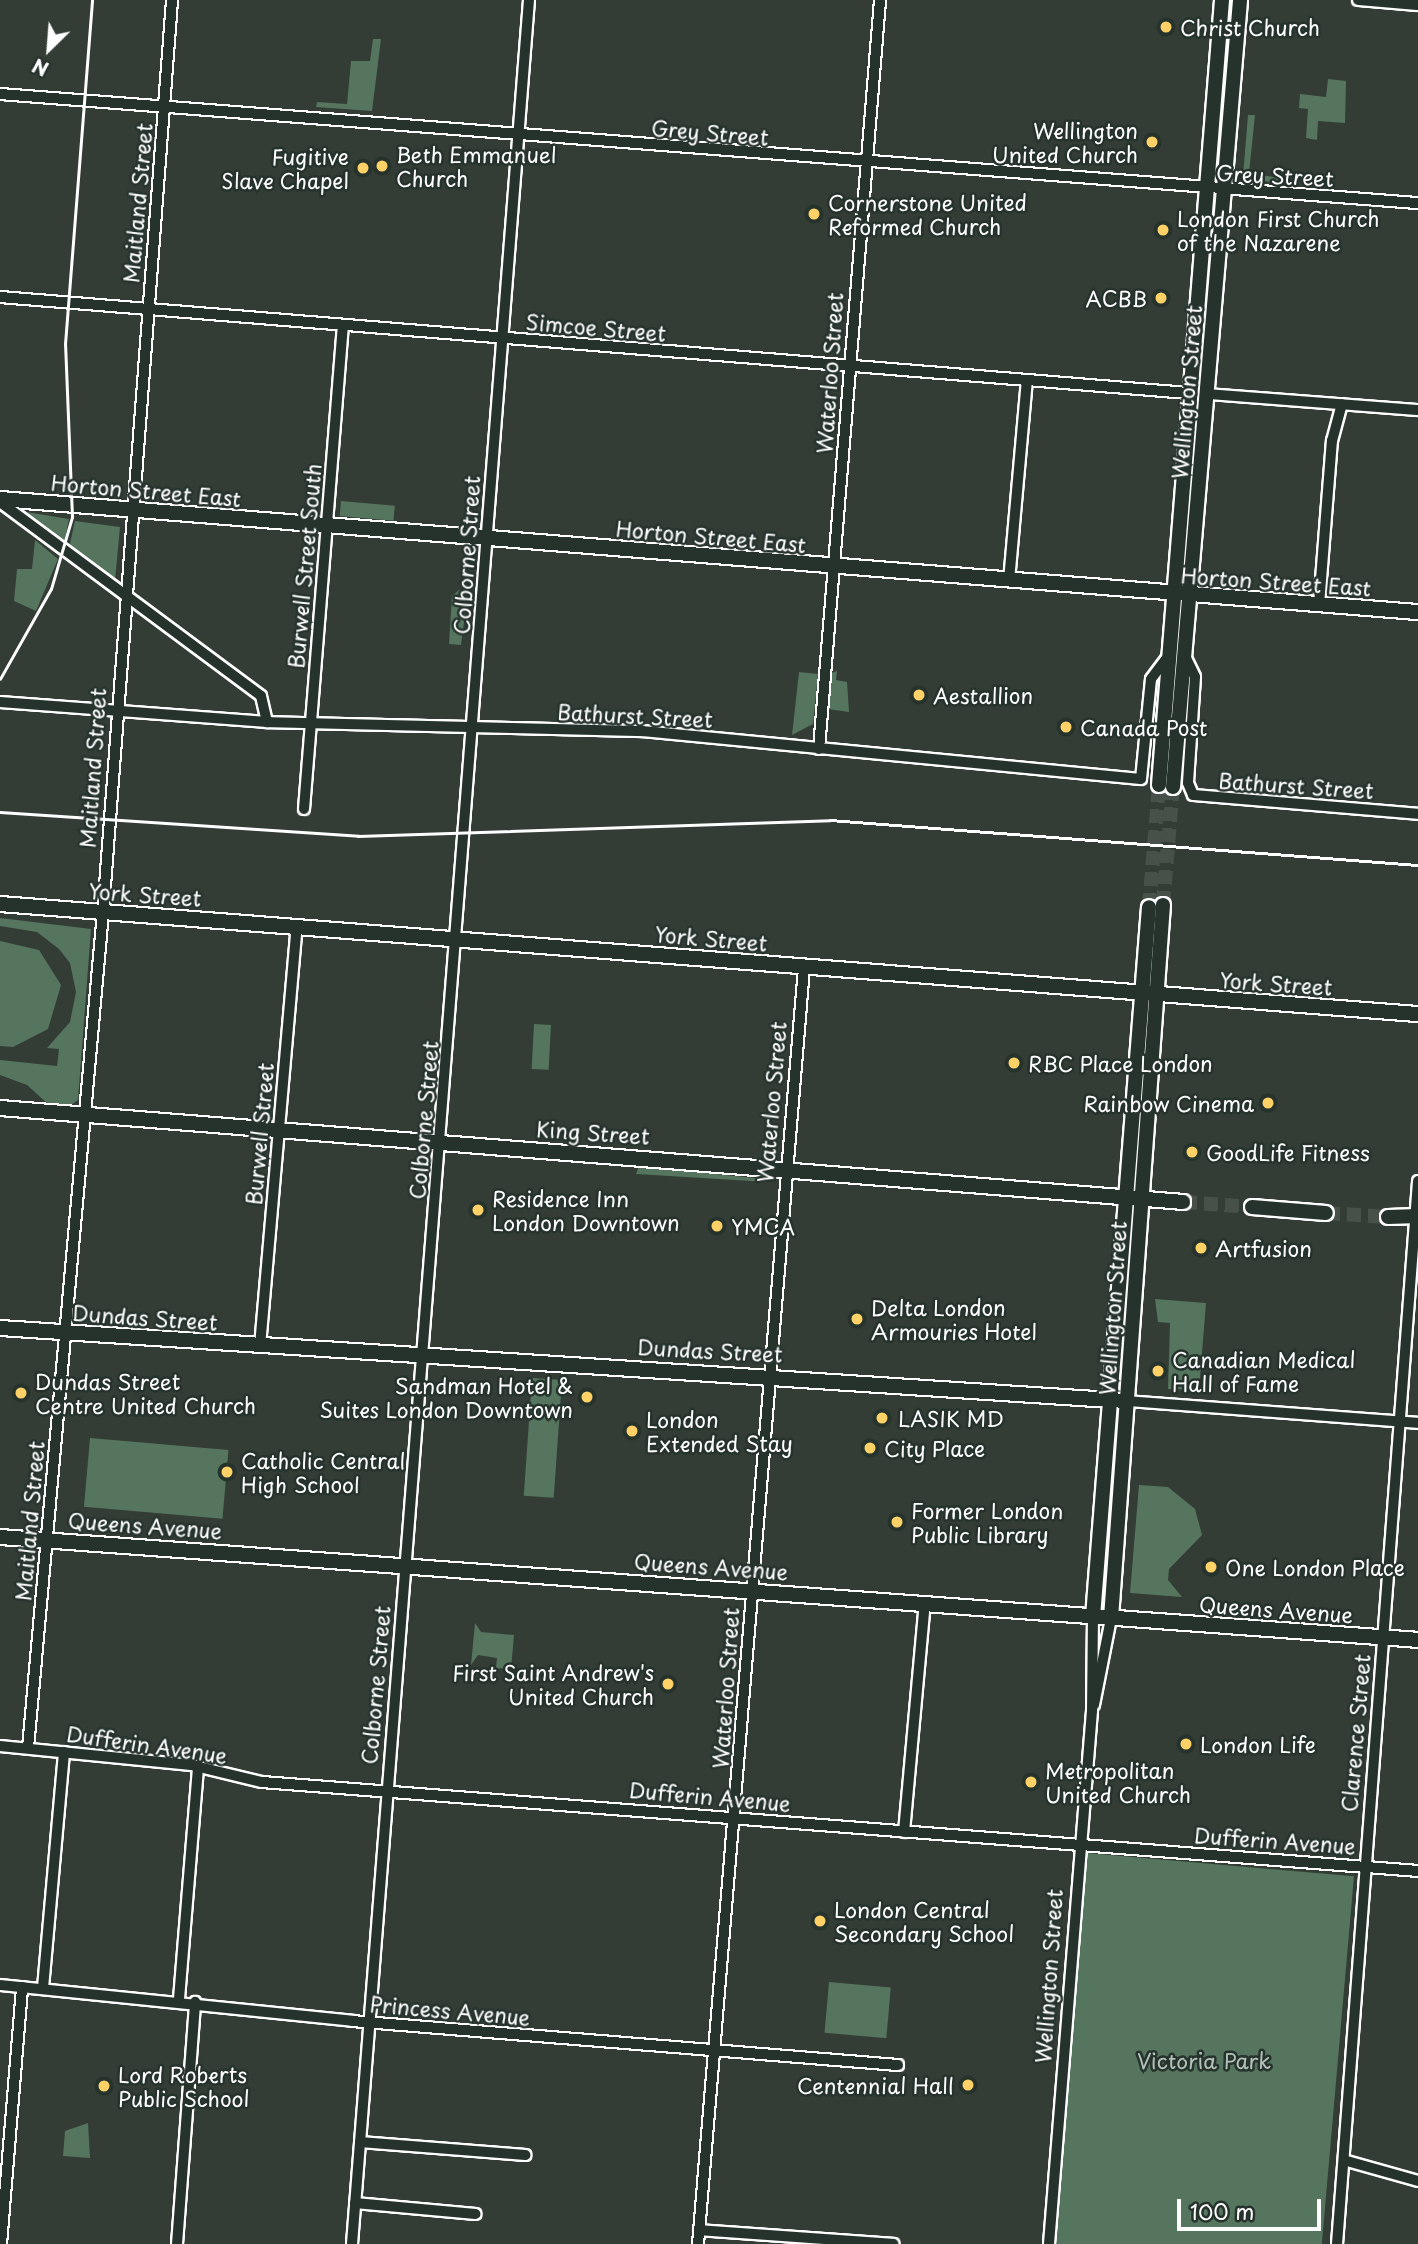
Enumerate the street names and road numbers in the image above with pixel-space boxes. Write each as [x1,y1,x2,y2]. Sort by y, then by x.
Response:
street label: Grey Street [650,114,770,150]
street label: Maitland Street [117,122,157,284]
street label: Grey Street [1215,159,1335,191]
street label: Waterloo Street [811,291,847,455]
street label: Wellington Street [1166,304,1206,480]
street label: Simcoe Street [525,308,667,346]
street label: Burwell Street South [282,461,326,671]
street label: Horton Street East [50,469,242,511]
street label: Colborne Street [448,474,484,636]
street label: Horton Street East [615,515,807,557]
street label: Horton Street East [1180,562,1372,600]
street label: Maitland Street [74,687,110,849]
street label: Bathurst Street [556,698,714,732]
street label: Bathurst Street [1217,767,1375,803]
street label: York Street [88,877,202,911]
street label: York Street [654,921,768,955]
street label: York Street [1219,966,1333,1000]
street label: Waterloo Street [751,1020,791,1184]
street label: Colborne Street [403,1039,443,1201]
street label: Burwell Street [240,1061,278,1207]
street label: King Street [536,1115,650,1149]
street label: Wellington Street [1093,1220,1131,1396]
street label: Dundas Street [71,1299,219,1335]
street label: Dundas Street [637,1334,783,1366]
street label: Maitland Street [9,1440,49,1602]
street label: Queens Avenue [68,1507,222,1543]
street label: Queens Avenue [634,1548,788,1584]
street label: Queens Avenue [1199,1591,1353,1627]
street label: Colborne Street [355,1604,395,1766]
street label: Waterloo Street [707,1606,743,1770]
street label: Clarence Street [1335,1652,1375,1814]
street label: Dufferin Avenue [65,1720,229,1768]
street label: Dufferin Avenue [628,1776,792,1816]
street label: Dufferin Avenue [1193,1822,1357,1858]
street label: Wellington Street [1029,1888,1067,2064]
street label: Princess Avenue [369,1991,531,2029]

